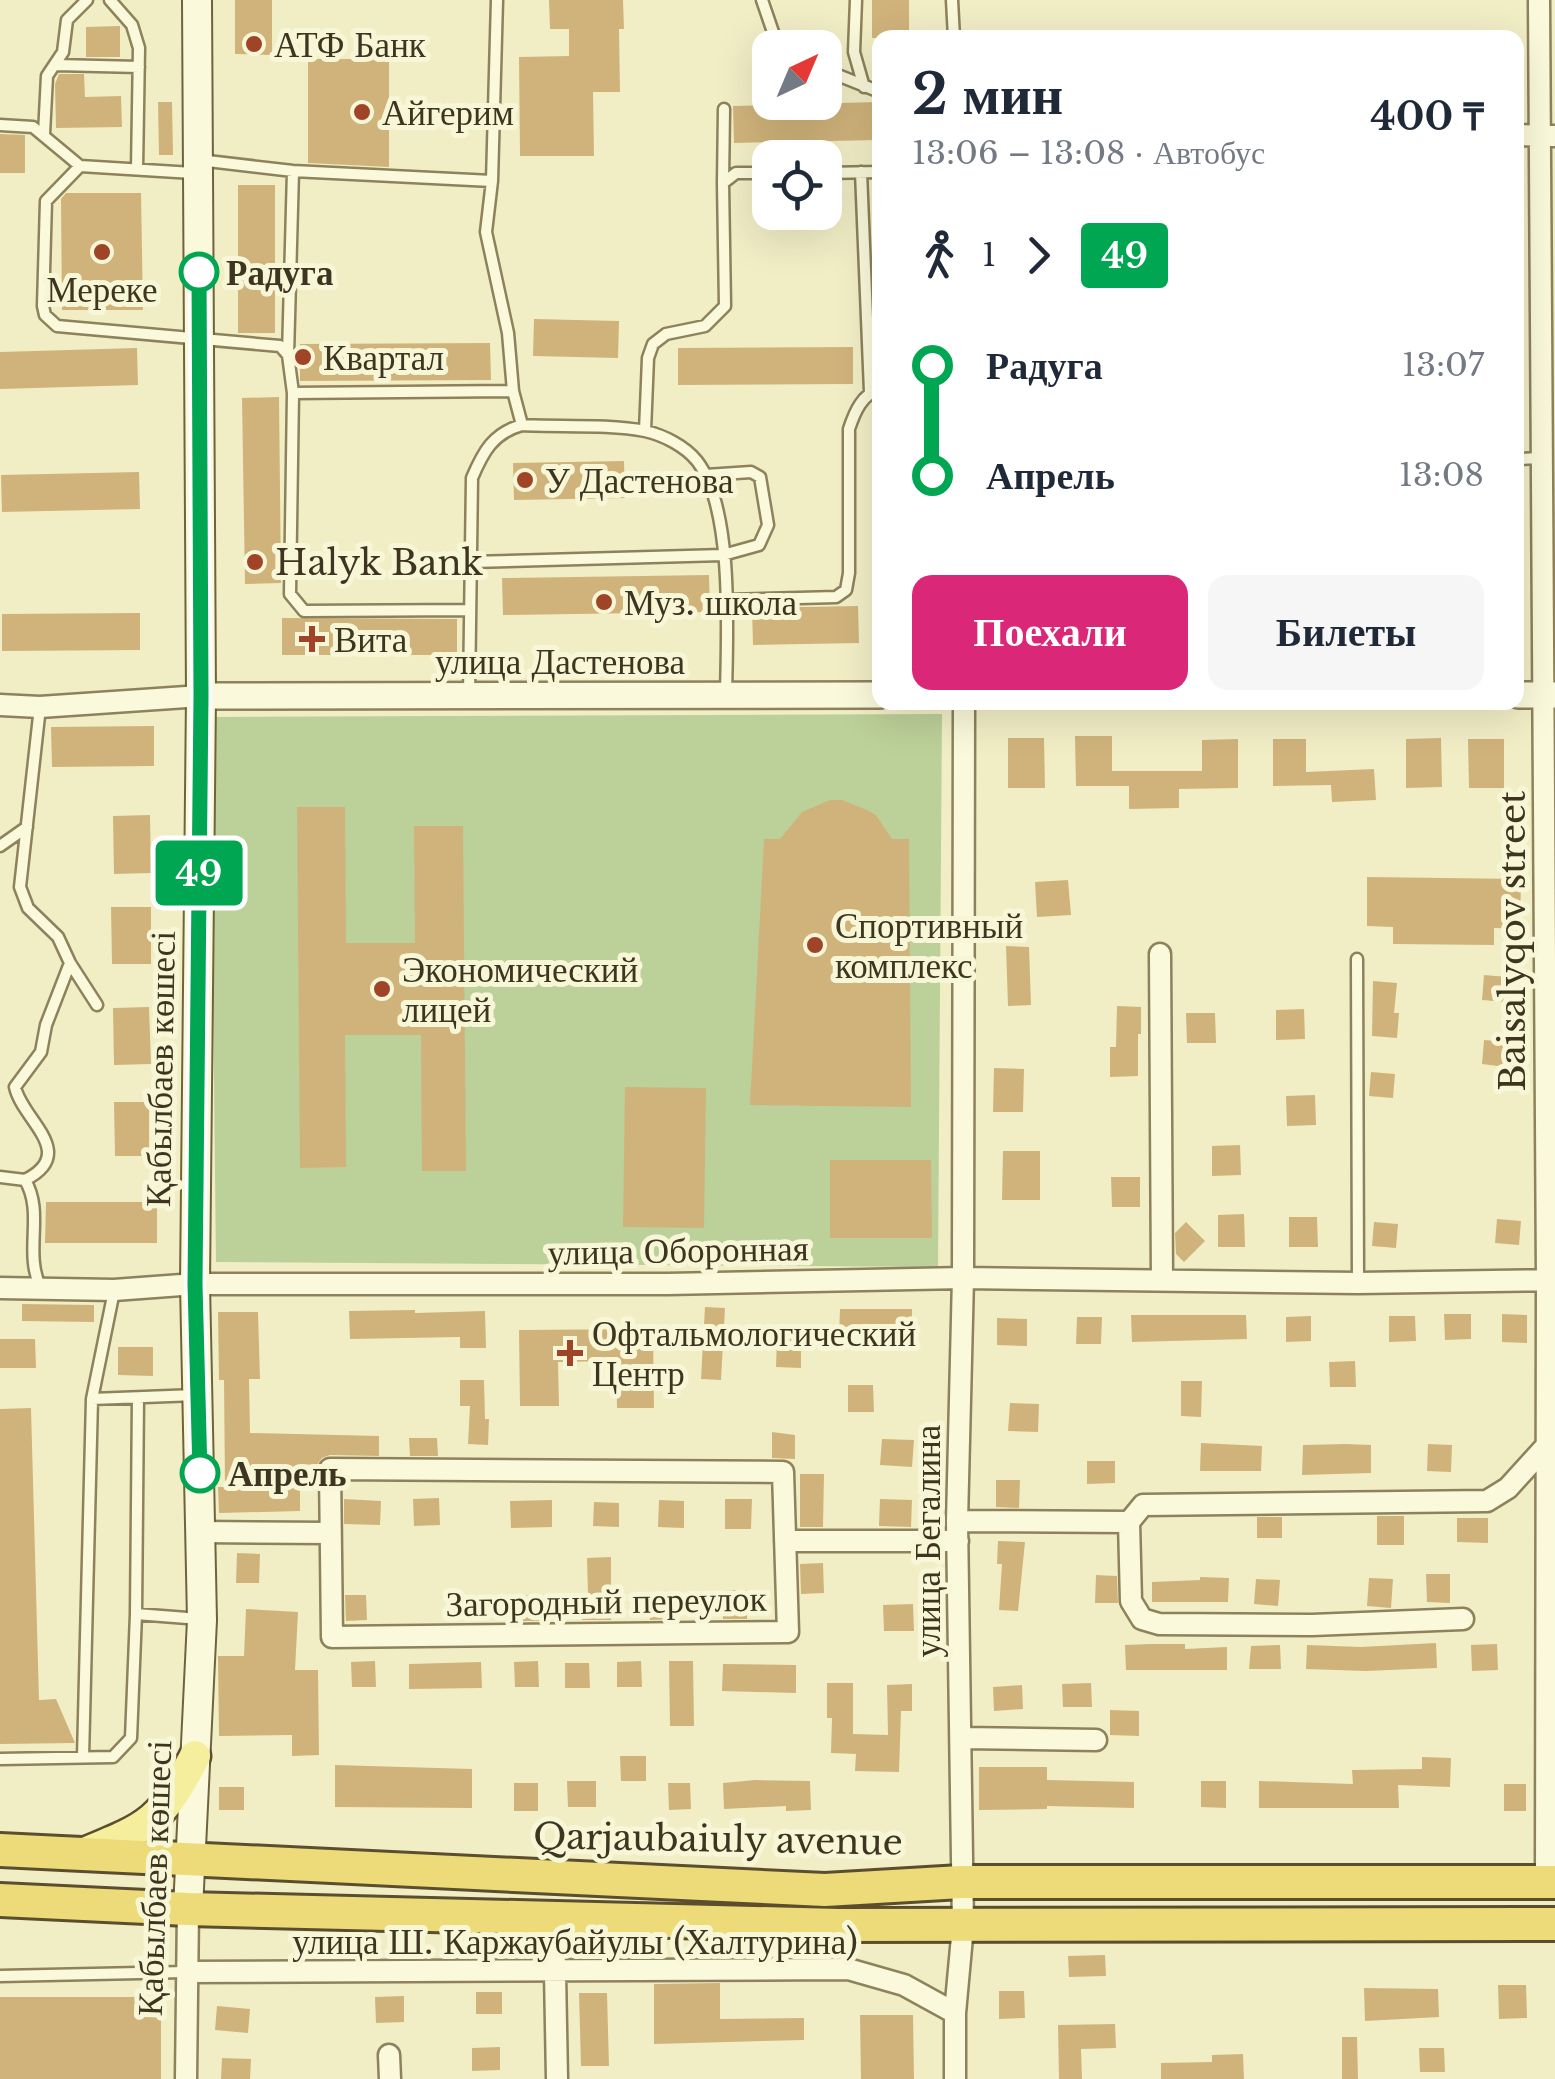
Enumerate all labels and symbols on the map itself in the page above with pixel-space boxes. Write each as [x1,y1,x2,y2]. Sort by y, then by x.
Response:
place label: АТФ Банк [274,23,427,66]
north arrow [752,30,842,120]
marker: АТФ Банк [243,33,265,55]
place label: Айгерим [382,91,514,134]
marker: Айгерим [351,101,373,123]
marker: Мереке [91,241,113,263]
place label: Радуга [226,251,333,294]
marker: Радуга [180,253,218,291]
place label: Мереке [47,268,157,311]
place label: Квартал [323,336,444,379]
marker: Квартал [292,346,314,368]
place label: У Дастенова [545,459,734,502]
marker: У Дастенова [514,469,536,491]
place label: Halyk Bank [275,541,484,584]
marker: Halyk Bank [244,551,266,573]
place label: Муз. школа [624,581,798,624]
marker: Муз. школа [593,591,615,613]
place label: Вита [334,618,408,661]
marker: Вита [299,626,325,652]
street label: улица Дастенова [435,640,685,683]
street label: Baisalyqov street [1491,791,1534,1091]
line badge: 49 [154,840,244,906]
place label: Спортивный комплекс [835,904,1023,987]
street label: Қабылбаев көшесі [136,930,184,1207]
marker: Спортивный комплекс [804,934,826,956]
place label: Экономический лицей [402,948,638,1031]
marker: Экономический лицей [371,978,393,1000]
street label: улица Оборонная [547,1226,809,1274]
place label: Офтальмологический Центр [592,1312,916,1395]
marker: Офтальмологический Центр [557,1340,583,1366]
street label: улица Бегалина [906,1424,949,1657]
place label: Апрель [228,1452,347,1495]
marker: Апрель [181,1454,219,1492]
street label: Загородный переулок [445,1577,768,1625]
street label: Қабылбаев көшесі [128,1739,180,2017]
street label: Qarjaubaiuly avenue [533,1814,903,1864]
street label: улица Ш. Каржаубайулы (Халтурина) [292,1920,858,1963]

